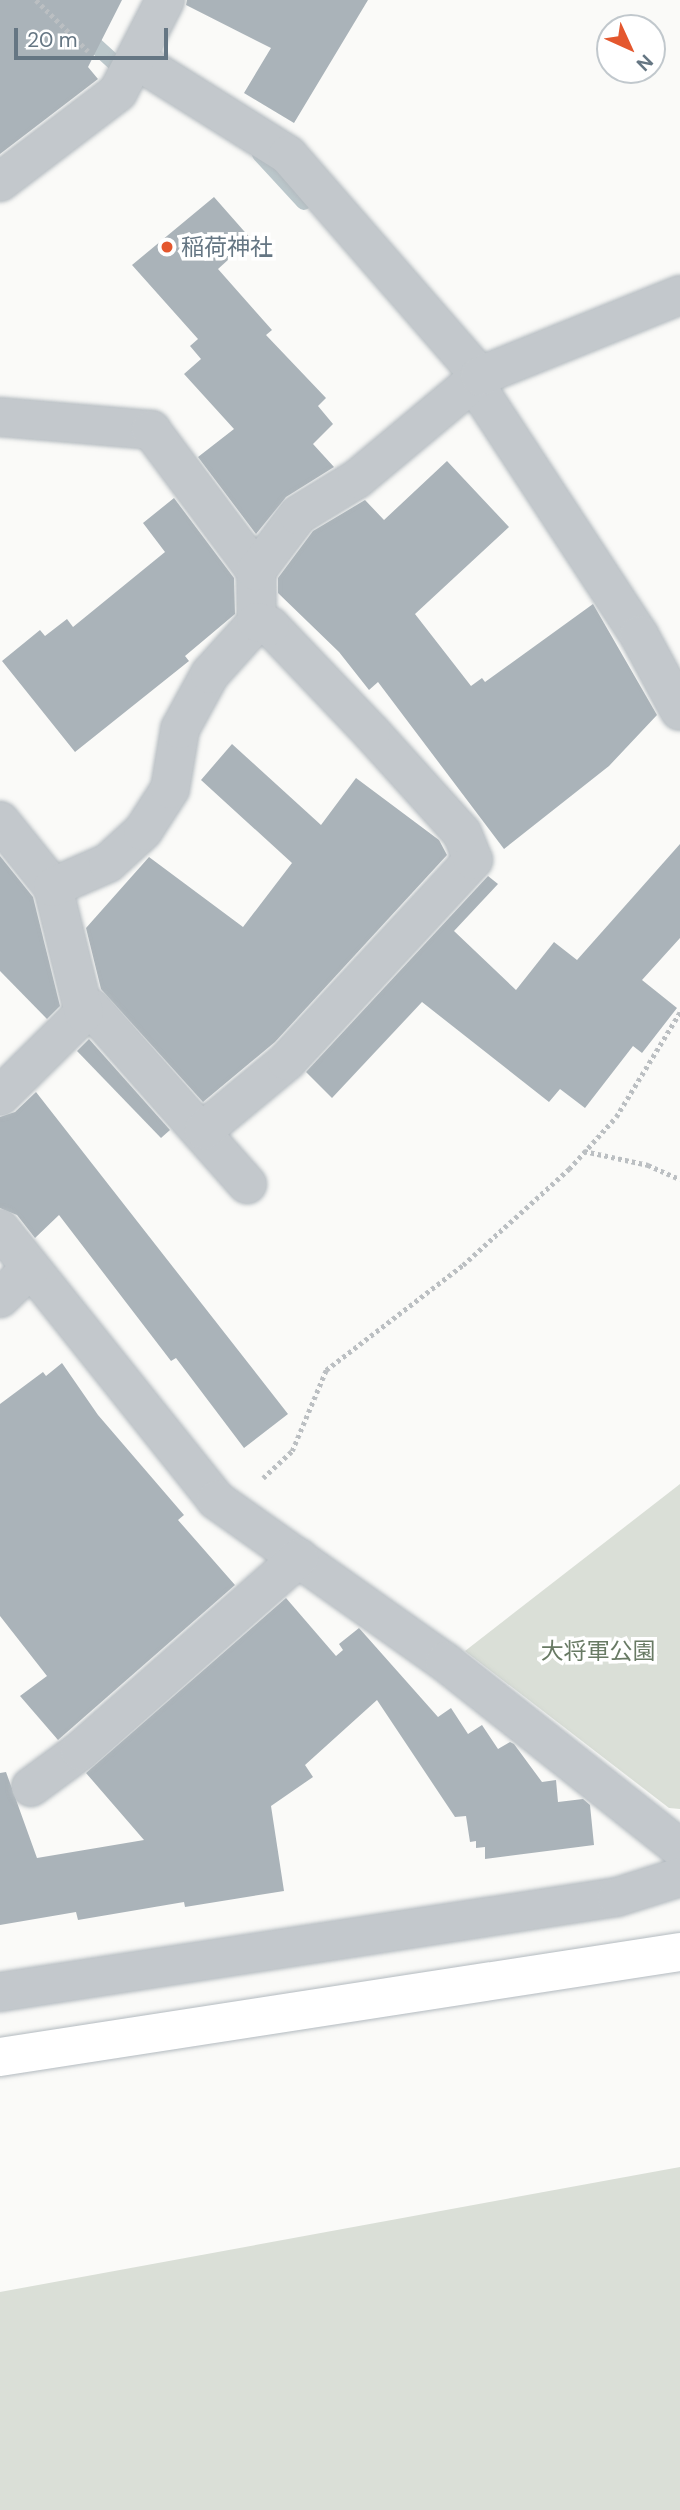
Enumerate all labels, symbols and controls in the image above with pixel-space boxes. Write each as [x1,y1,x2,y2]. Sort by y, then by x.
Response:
scale bar [18,14,172,58]
north arrow [596,14,666,84]
text: 20 m [27,26,78,54]
text: N [631,49,659,77]
place label: 稲荷神社 [181,233,273,261]
marker: 稲荷神社 [159,239,175,255]
park label: 大将軍公園 [541,1637,655,1665]

